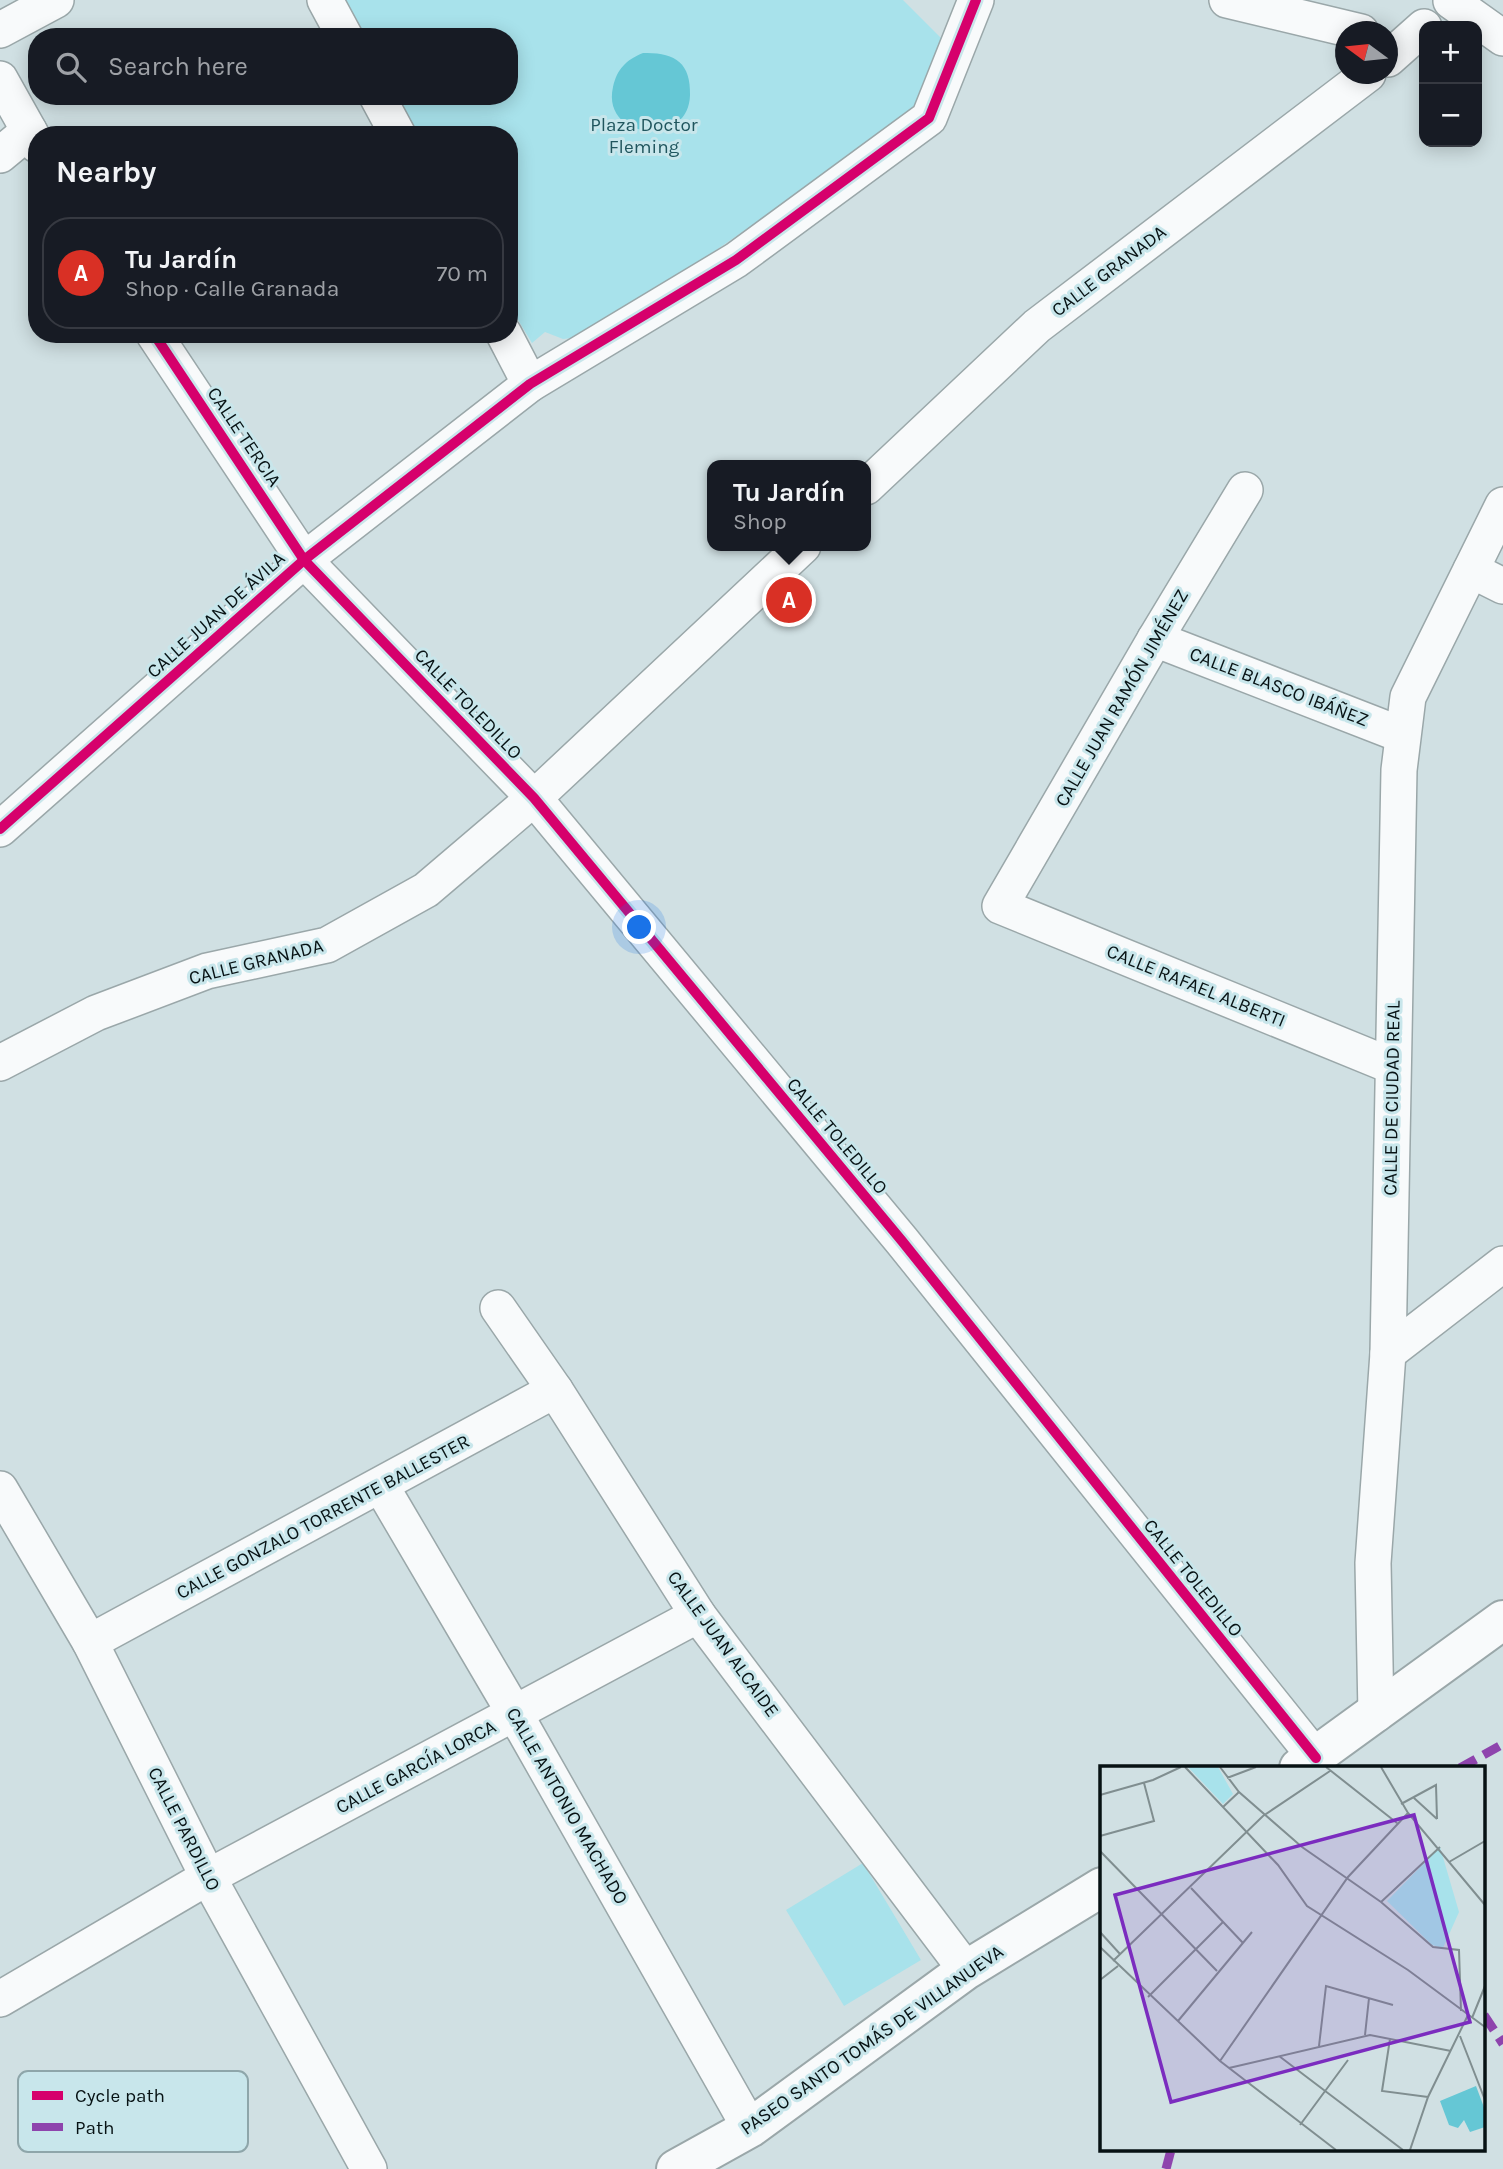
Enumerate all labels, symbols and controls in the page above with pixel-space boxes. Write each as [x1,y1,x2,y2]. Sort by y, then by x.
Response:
north arrow [1335,21,1398,84]
map controls [1419,21,1482,147]
button: + [1419,21,1482,84]
search box [28,28,518,105]
icon: search [52,48,90,86]
text: Search here [108,51,248,82]
button: − [1419,84,1482,147]
park label: Plaza Doctor Fleming [590,114,698,158]
text: Nearby [56,154,156,190]
street label: CALLE GRANADA [1047,221,1171,321]
text: Tu Jardín [125,244,237,275]
text: A [74,260,88,287]
text: 70 m [437,260,488,287]
text: Shop · Calle Granada [125,275,339,302]
street label: CALLE TERCIA [203,383,285,491]
popup [707,460,871,551]
text: Tu Jardín [733,477,845,508]
text: Shop [733,508,787,535]
street label: CALLE JUAN DE ÁVILA [142,546,290,683]
pin: A [766,574,812,626]
street label: CALLE JUAN RAMÓN JIMÉNEZ [1050,585,1193,811]
street label: CALLE BLASCO IBÁÑEZ [1186,642,1372,731]
street label: CALLE TOLEDILLO [410,644,526,764]
your location [622,910,656,944]
street label: CALLE GRANADA [187,935,326,989]
street label: CALLE RAFAEL ALBERTI [1103,940,1289,1032]
street label: CALLE DE CIUDAD REAL [1379,1000,1405,1196]
street label: CALLE TOLEDILLO [782,1073,892,1199]
street label: CALLE GONZALO TORRENTE BALLESTER [173,1430,473,1604]
street label: CALLE TOLEDILLO [1139,1515,1247,1641]
street label: CALLE JUAN ALCAIDE [663,1567,783,1721]
street label: CALLE ANTONIO MACHADO [502,1704,632,1908]
street label: CALLE GARCÍA LORCA [332,1715,500,1819]
street label: CALLE PARDILLO [143,1764,225,1894]
inset map [1100,1766,1486,2152]
street label: PASEO SANTO TOMÁS DE VILLANUEVA [736,1940,1008,2140]
legend [18,2071,248,2152]
text: Cycle path [75,2085,165,2107]
text: Path [75,2117,115,2139]

